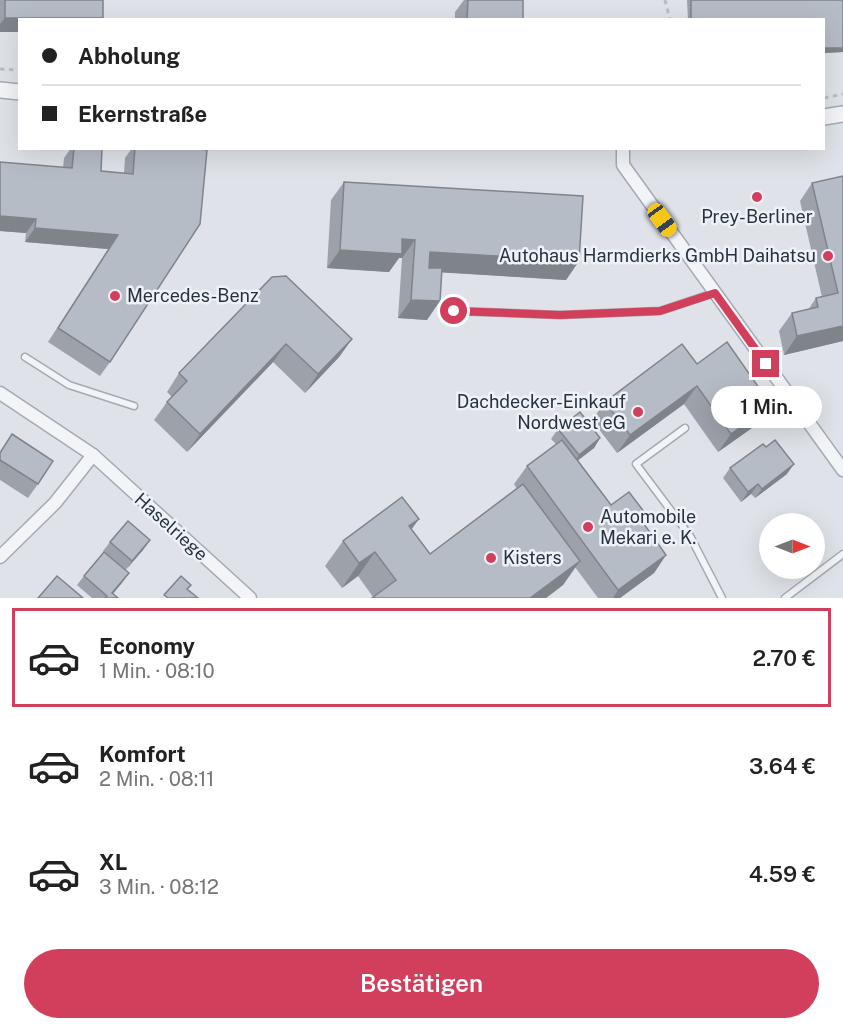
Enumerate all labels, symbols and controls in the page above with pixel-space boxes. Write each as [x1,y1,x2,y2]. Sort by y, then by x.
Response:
text: Abholung [78,43,180,69]
text: Ekernstraße [78,101,207,127]
marker: Prey-Berliner [750,190,764,204]
car [644,200,680,240]
place label: Prey-Berliner [701,206,813,227]
place label: Autohaus Harmdierks GmbH Daihatsu [499,245,816,266]
marker: Autohaus Harmdierks GmbH Daihatsu [821,249,835,263]
place label: Mercedes-Benz [127,285,259,306]
marker: Mercedes-Benz [108,289,122,303]
route start [440,297,467,324]
route end [752,350,779,377]
callout: 1 Min. [710,385,822,427]
place label: Dachdecker-Einkauf Nordwest eG [457,391,626,433]
text: 1 Min. [740,395,793,419]
marker: Dachdecker-Einkauf Nordwest eG [631,405,645,419]
street label: Haselriege [130,488,212,565]
place label: Automobile Mekari e. K. [600,506,696,548]
north arrow [759,513,825,579]
map controls [759,513,825,579]
marker: Automobile Mekari e. K. [581,520,595,534]
place label: Kisters [503,547,562,568]
marker: Kisters [484,551,498,565]
icon: car [27,631,81,685]
text: Economy [99,633,195,659]
text: 2.70 € [752,645,816,671]
text: 1 Min. · 08:10 [99,659,215,683]
icon: car [27,739,81,793]
text: Komfort [99,741,186,767]
text: 3.64 € [749,753,816,779]
text: 2 Min. · 08:11 [99,767,215,791]
icon: car [27,847,81,901]
text: XL [99,849,127,875]
text: 4.59 € [749,861,816,887]
text: 3 Min. · 08:12 [99,875,219,899]
button: Bestätigen [24,949,819,1018]

